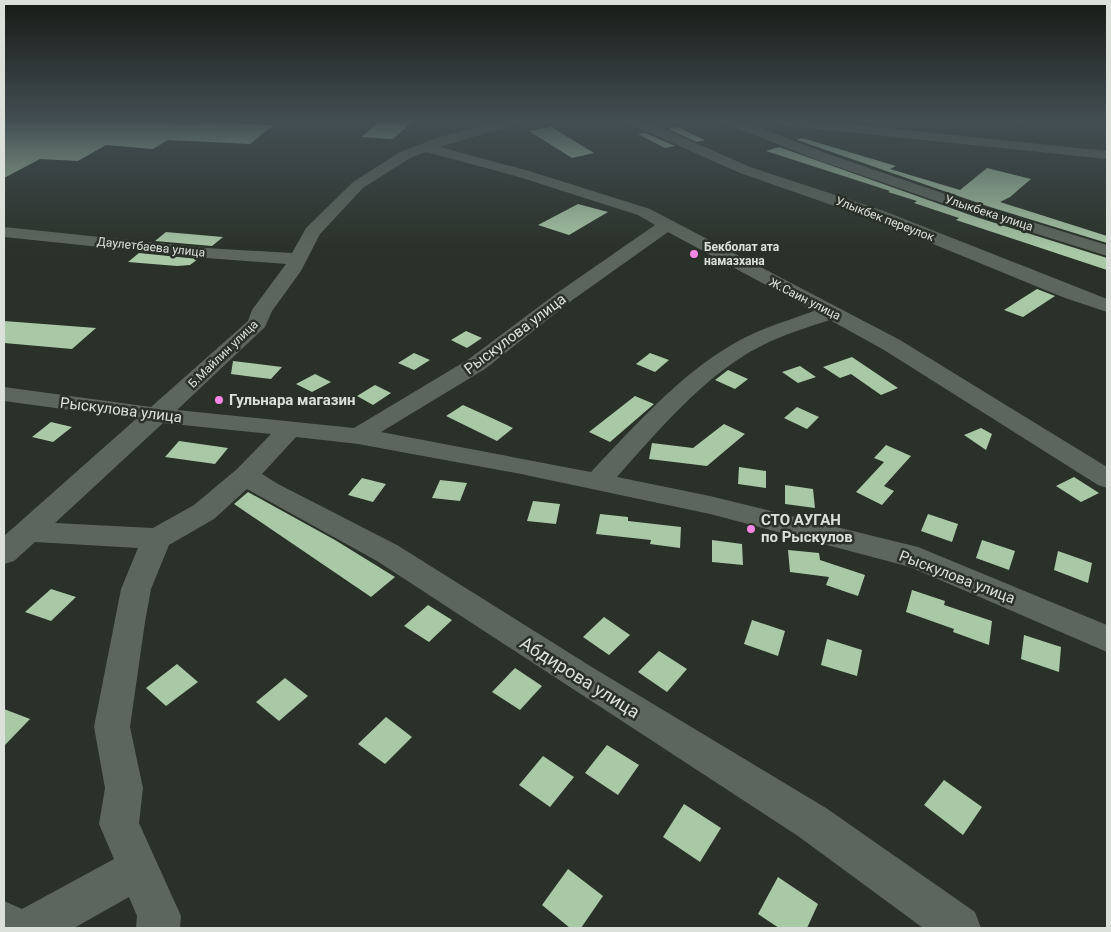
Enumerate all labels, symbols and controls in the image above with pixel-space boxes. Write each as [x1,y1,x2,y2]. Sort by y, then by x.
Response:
street label: Улыкбека улица [943,192,1035,234]
street label: Улыкбек переулок [834,194,937,244]
street label: Даулетбаева улица [96,234,206,260]
place label: Бекболат ата намазхана [704,240,780,268]
marker: Бекболат ата намазхана [688,248,700,260]
street label: Ж.Саин улица [767,275,843,323]
street label: Рыскулова улица [461,290,569,378]
street label: Б.Майлин улица [185,317,261,391]
place label: Гульнара магазин [229,391,356,409]
street label: Рыскулова улица [59,394,183,426]
marker: Гульнара магазин [213,394,225,406]
place label: СТО АУГАН по Рыскулов [761,511,853,546]
marker: СТО АУГАН по Рыскулов [745,523,757,535]
street label: Рыскулова улица [896,547,1018,607]
street label: Абдирова улица [516,632,644,722]

